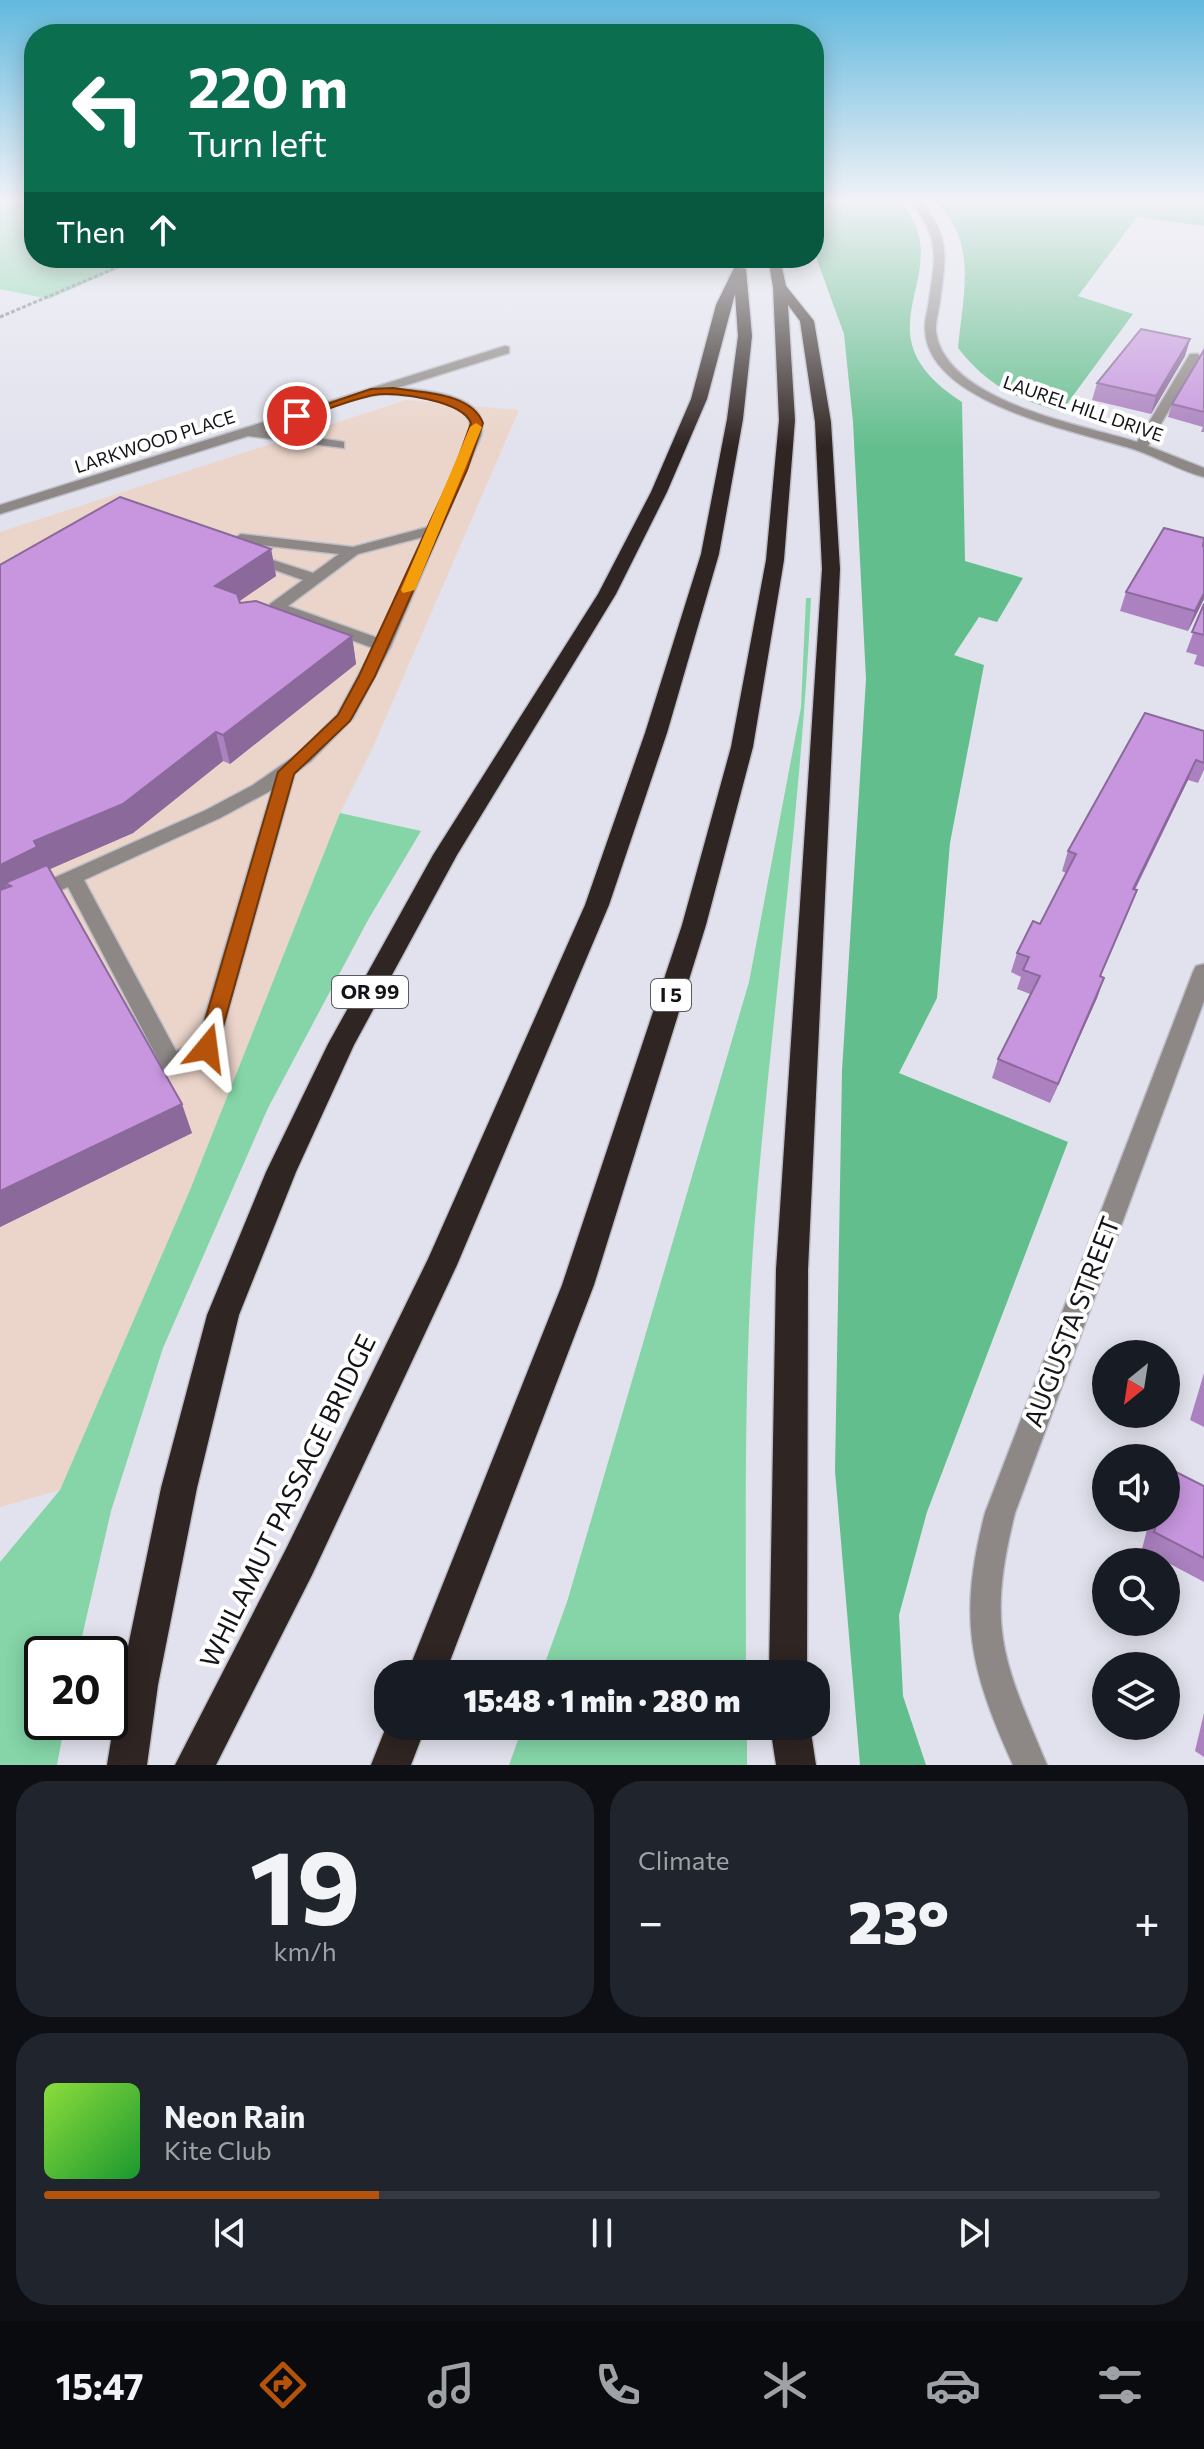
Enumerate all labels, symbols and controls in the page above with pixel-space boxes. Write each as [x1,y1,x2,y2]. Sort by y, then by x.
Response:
text: 220 m [188,51,348,120]
icon: left [56,56,160,160]
text: Turn left [188,120,327,164]
icon: ahead [141,208,185,252]
text: Then [56,212,125,249]
street label: LAUREL HILL DRIVE [1000,370,1166,446]
pin [263,382,331,450]
icon: arrive [275,394,319,438]
street label: LARKWOOD PLACE [72,405,238,477]
road number: OR 99 [332,976,408,1008]
road number: I 5 [651,979,691,1011]
position arrow [165,1006,249,1090]
street label: AUGUSTA STREET [1016,1212,1125,1431]
street label: WHILAMUT PASSAGE BRIDGE [192,1329,381,1672]
north arrow [1092,1340,1180,1428]
map controls [1092,1340,1180,1740]
button: sound [1092,1444,1180,1532]
button: search [1092,1548,1180,1636]
speed limit sign: 20 [24,1636,128,1740]
button: layers [1092,1652,1180,1740]
text: 15:48 · 1 min · 280 m [463,1681,741,1718]
text: 19 [249,1819,361,1946]
text: Climate [638,1844,730,1875]
text: 23° [848,1883,949,1956]
text: − [638,1893,663,1947]
text: + [1134,1893,1160,1947]
text: km/h [273,1935,337,1966]
text: Neon Rain [164,2097,305,2134]
text: Kite Club [164,2134,272,2165]
icon: previous [208,2211,252,2255]
icon: pause [580,2211,624,2255]
icon: next [952,2211,996,2255]
icon: directions [255,2357,311,2413]
icon: music [423,2357,479,2413]
icon: phone [590,2357,646,2413]
icon: climate [757,2357,813,2413]
icon: car [925,2357,981,2413]
icon: filters [1092,2357,1148,2413]
text: 15:47 [56,2363,144,2407]

